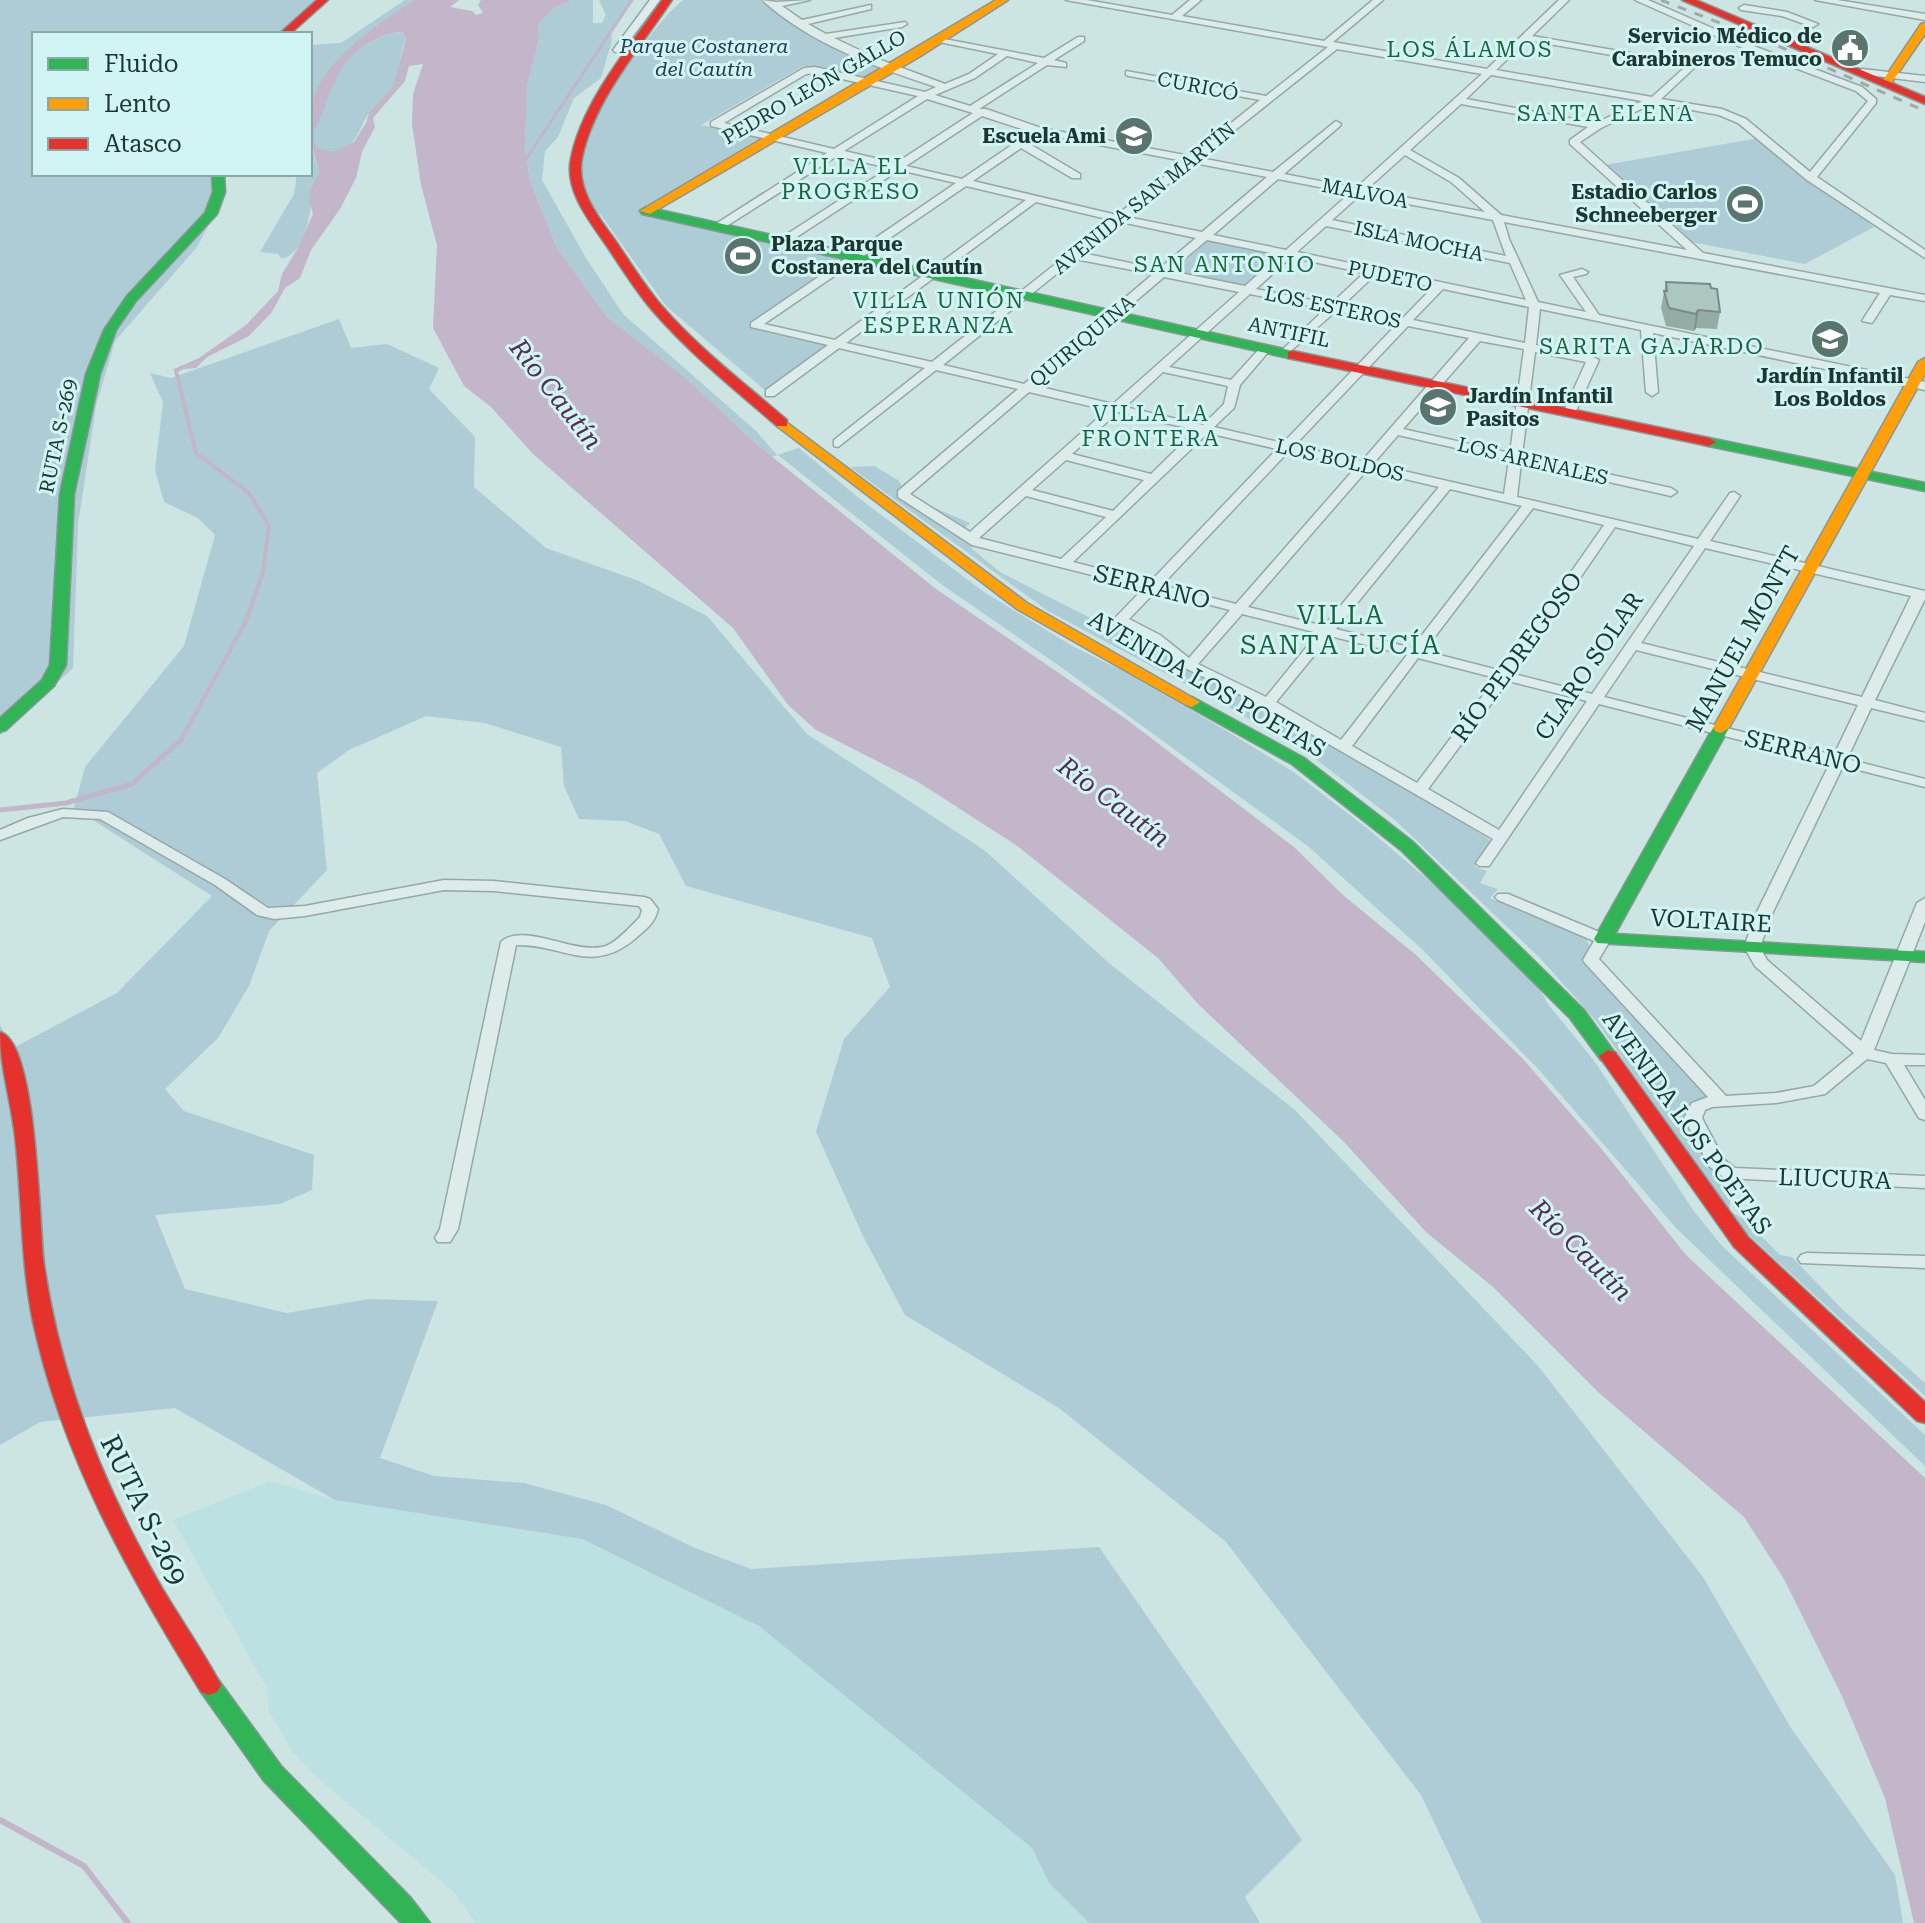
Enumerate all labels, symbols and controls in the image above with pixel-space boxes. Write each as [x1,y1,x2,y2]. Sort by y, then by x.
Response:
place label: Servicio Médico de Carabineros Temuco [1612,24,1822,71]
street label: PEDRO LEÓN GALLO [718,25,910,149]
public building icon: Servicio Médico de Carabineros Temuco [1829,27,1871,69]
legend [32,32,312,176]
park label: Parque Costanera del Cautín [619,34,788,81]
district label: LOS ÁLAMOS [1387,36,1553,62]
text: Fluido [104,50,179,78]
street label: CURICÓ [1155,66,1241,106]
text: Lento [104,90,171,118]
district label: SANTA ELENA [1517,101,1695,126]
school or university icon: Escuela Ami [1113,115,1155,157]
street label: AVENIDA SAN MARTÍN [1048,117,1240,279]
place label: Escuela Ami [982,124,1106,148]
text: Atasco [104,130,182,158]
district label: VILLA EL PROGRESO [781,154,921,204]
street label: MALVOA [1320,173,1410,213]
place label: Estadio Carlos Schneeberger [1571,180,1717,227]
sports icon: Estadio Carlos Schneeberger [1724,183,1766,225]
street label: ISLA MOCHA [1352,216,1486,266]
place label: Plaza Parque Costanera del Cautín [771,232,983,279]
sports icon: Plaza Parque Costanera del Cautín [722,235,764,277]
district label: SAN ANTONIO [1134,252,1316,277]
street label: PUDETO [1345,255,1435,297]
street label: LOS ESTEROS [1263,281,1403,333]
district label: VILLA UNIÓN ESPERANZA [853,286,1025,338]
street label: QUIRIQUINA [1024,290,1140,392]
street label: ANTIFIL [1246,312,1332,352]
school or university icon: Jardín Infantil Los Boldos [1809,318,1851,360]
water label: Río Cautín [503,332,608,455]
district label: SARITA GAJARDO [1539,334,1765,359]
place label: Jardín Infantil Los Boldos [1757,364,1904,411]
street label: RUTA S-269 [34,377,82,495]
place label: Jardín Infantil Pasitos [1466,384,1613,431]
school or university icon: Jardín Infantil Pasitos [1417,386,1459,428]
district label: VILLA LA FRONTERA [1081,401,1221,451]
street label: LOS ARENALES [1455,432,1611,490]
street label: LOS BOLDOS [1273,434,1407,486]
street label: MANUEL MONTT [1680,541,1806,737]
street label: SERRANO [1091,559,1213,615]
street label: RÍO PEDREGOSO [1445,566,1588,747]
street label: CLARO SOLAR [1529,586,1649,745]
district label: VILLA SANTA LUCÍA [1240,600,1442,660]
street label: AVENIDA LOS POETAS [1083,605,1331,763]
street label: SERRANO [1742,724,1864,780]
water label: Río Cautín [1052,750,1176,854]
street label: VOLTAIRE [1649,904,1773,938]
street label: AVENIDA LOS POETAS [1597,1006,1777,1240]
street label: LIUCURA [1778,1163,1892,1195]
water label: Río Cautín [1523,1192,1638,1307]
street label: RUTA S-269 [93,1430,195,1590]

